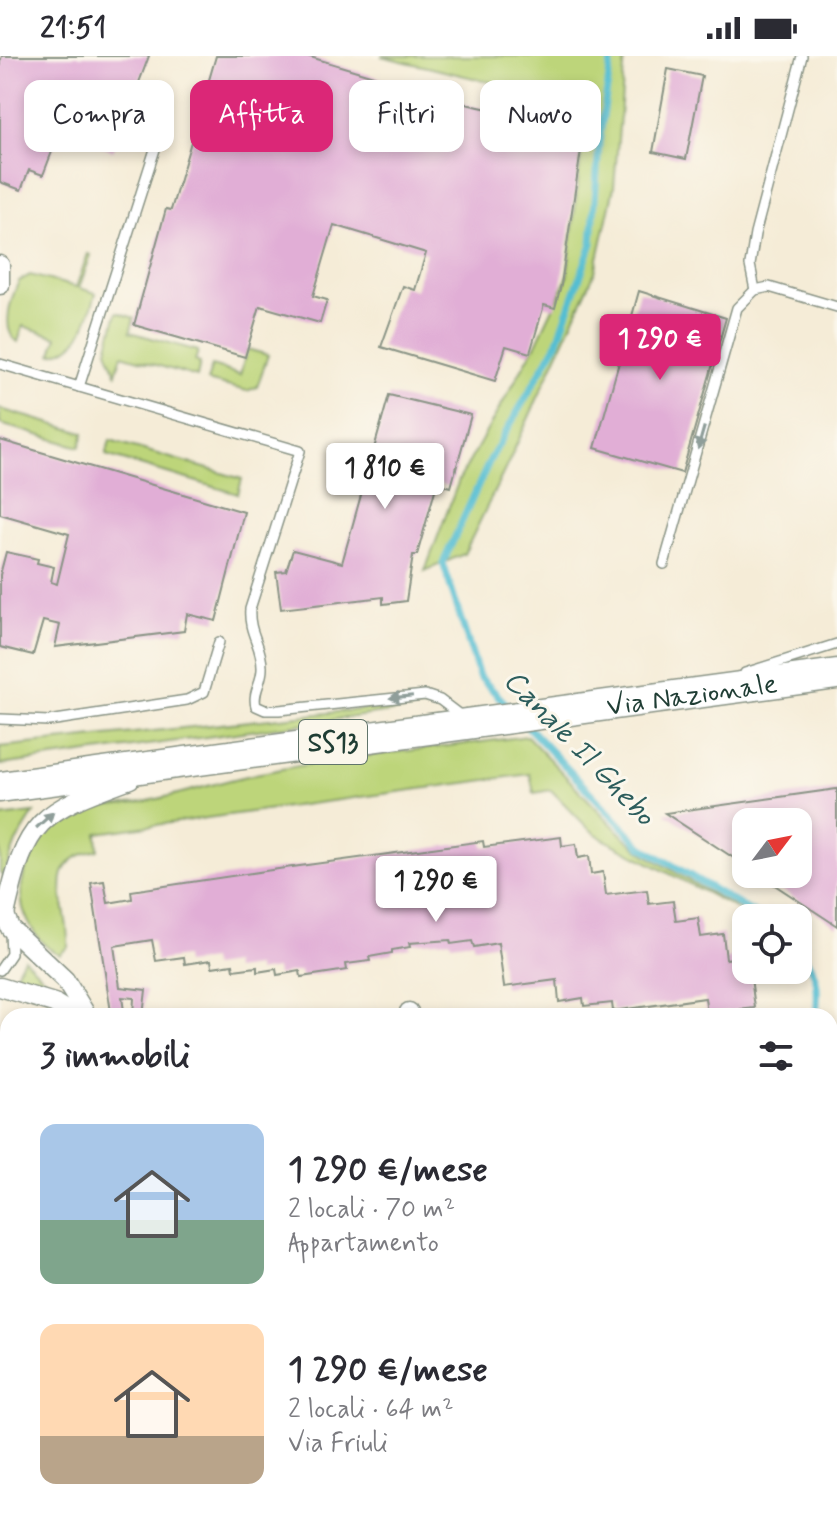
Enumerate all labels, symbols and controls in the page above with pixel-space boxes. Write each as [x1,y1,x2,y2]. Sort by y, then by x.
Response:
text: 21:51 [40,9,107,48]
chip: Compra [24,80,174,152]
chip: Affitta [190,80,333,152]
chip: Filtri [349,80,464,152]
chip: Nuovo [480,80,601,152]
pin: 1 290 € [586,314,734,382]
text: 1 290 € [618,323,702,357]
one-way arrow [694,426,707,450]
pin: 1 810 € [311,443,459,511]
text: 1 810 € [344,452,426,486]
water label: Canale Il Ghebo [495,662,664,835]
street label: Via Nazionale [604,666,780,726]
one-way arrow [388,691,413,704]
road number: SS13 [299,720,367,764]
north arrow [732,808,812,888]
map controls [732,808,812,984]
one-way arrow [35,811,55,829]
pin: 1 290 € [362,856,510,924]
text: 1 290 € [394,865,478,899]
button: locate [732,904,812,984]
text: 3 immobili [40,1034,190,1079]
icon: filters [754,1034,798,1078]
text: 1 290 €/mese [288,1148,488,1193]
icon: home [104,1156,200,1252]
text: 2 locali · 70 m² [288,1193,455,1227]
text: Appartamento [288,1227,439,1261]
text: 1 290 €/mese [288,1348,488,1393]
icon: home [104,1356,200,1452]
text: 2 locali · 64 m² [288,1393,454,1427]
text: Via Friuli [288,1427,388,1461]

